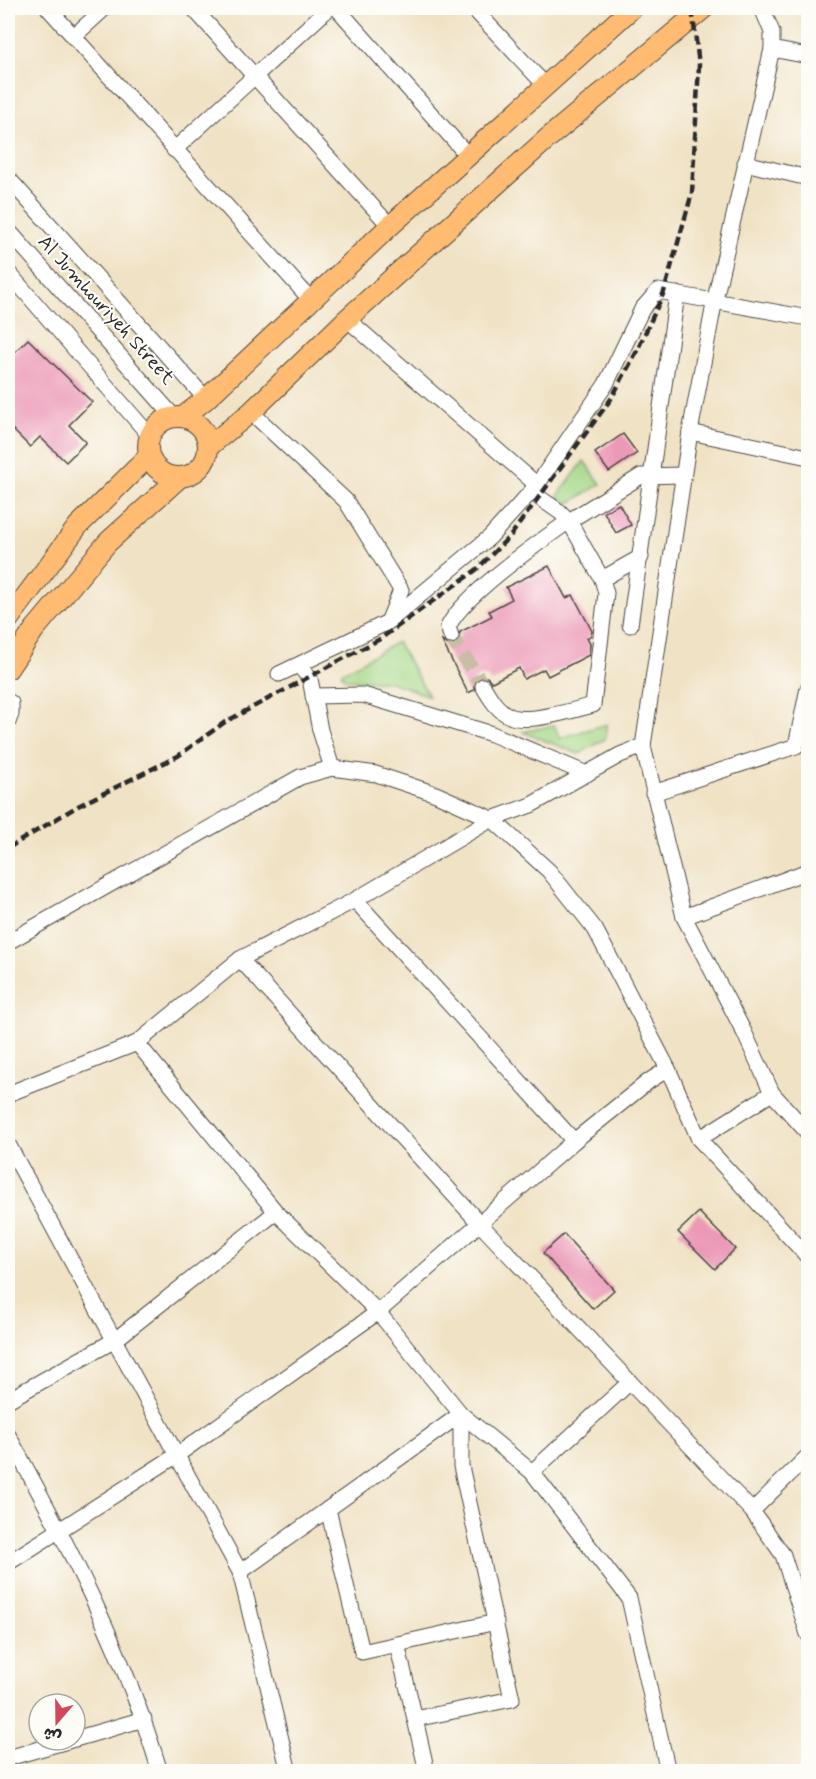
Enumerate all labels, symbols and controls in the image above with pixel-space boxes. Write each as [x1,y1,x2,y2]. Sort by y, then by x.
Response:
street label: Al Jumhouriyeh Street [31,229,181,391]
north arrow [27,1692,87,1752]
text: ش [41,1722,64,1748]

